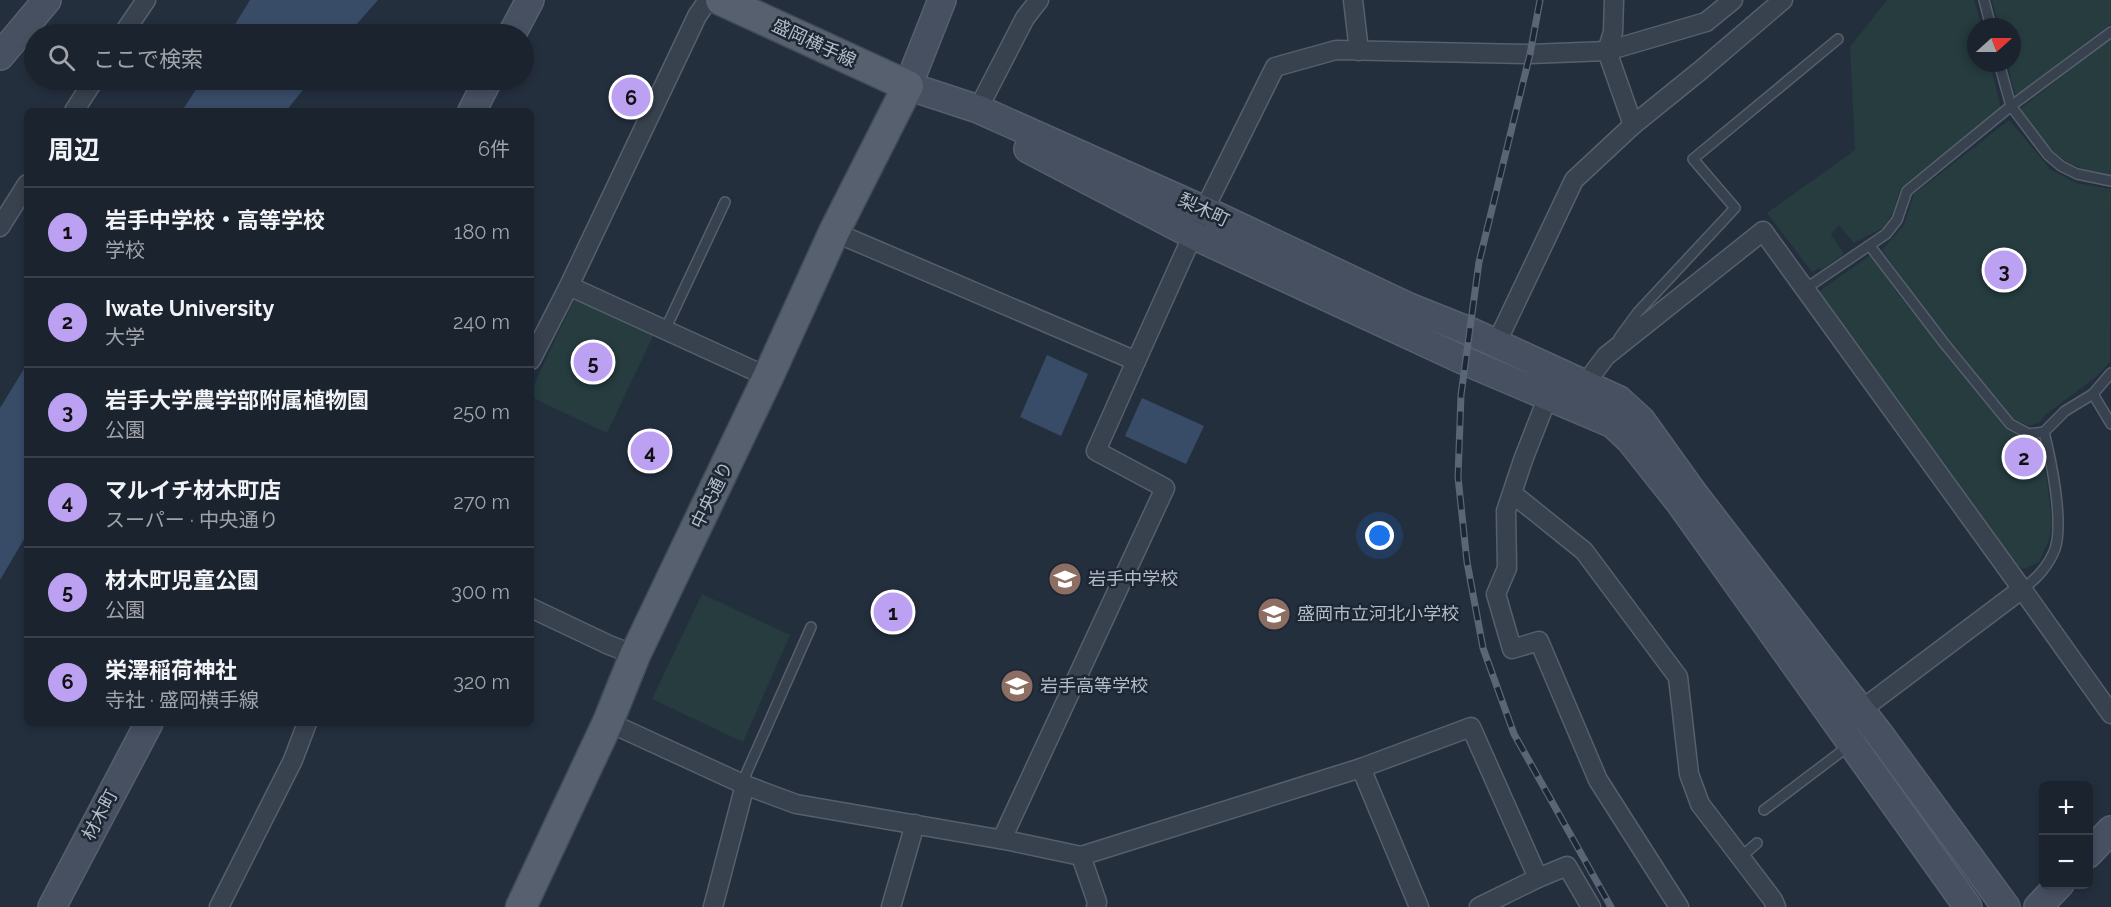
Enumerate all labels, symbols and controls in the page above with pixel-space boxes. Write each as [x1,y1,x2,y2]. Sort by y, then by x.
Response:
street label: 盛岡横手線 [769,14,859,71]
north arrow [1967,18,2021,72]
search box [24,24,534,90]
icon: search [45,41,78,74]
text: ここで検索 [93,46,203,72]
pin: 6 [612,74,650,120]
text: 周辺 [48,135,100,165]
text: 6件 [478,137,510,161]
street label: 梨木町 [1175,189,1233,230]
text: 岩手中学校・高等学校 [105,207,325,233]
text: 1 [63,220,72,244]
text: 180 m [454,220,510,244]
text: 学校 [105,238,145,262]
pin: 3 [1984,248,2024,292]
text: Iwate University [105,295,274,321]
text: 2 [62,310,73,334]
text: 240 m [453,310,510,334]
text: 大学 [105,325,145,349]
pin: 5 [574,340,612,385]
text: 岩手大学農学部附属植物園 [105,387,369,413]
text: 3 [62,400,73,424]
text: 250 m [453,400,510,424]
text: 公園 [105,418,145,442]
pin: 4 [630,428,670,474]
pin: 2 [2004,434,2044,480]
street label: 中央通り [686,458,737,532]
text: マルイチ材木町店 [105,477,281,503]
text: 4 [62,490,73,514]
text: 270 m [453,490,510,514]
text: スーパー · 中央通り [105,508,279,532]
your location [1365,521,1394,550]
school or university icon: 岩手中学校 [1047,561,1083,597]
text: 材木町児童公園 [105,567,259,593]
place label: 岩手中学校 [1088,568,1178,589]
text: 5 [62,580,73,604]
text: 300 m [451,580,510,604]
pin: 1 [874,590,912,634]
school or university icon: 盛岡市立河北小学校 [1256,596,1292,632]
text: 公園 [105,598,145,622]
place label: 盛岡市立河北小学校 [1297,603,1459,624]
text: 栄澤稲荷神社 [105,657,237,683]
school or university icon: 岩手高等学校 [999,668,1035,704]
text: 6 [61,670,74,694]
text: 320 m [453,670,510,694]
place label: 岩手高等学校 [1040,675,1148,696]
text: 寺社 · 盛岡横手線 [105,688,259,712]
map controls [2039,781,2093,889]
button: + [2039,781,2093,835]
street label: 材木町 [78,786,122,844]
button: − [2039,835,2093,889]

